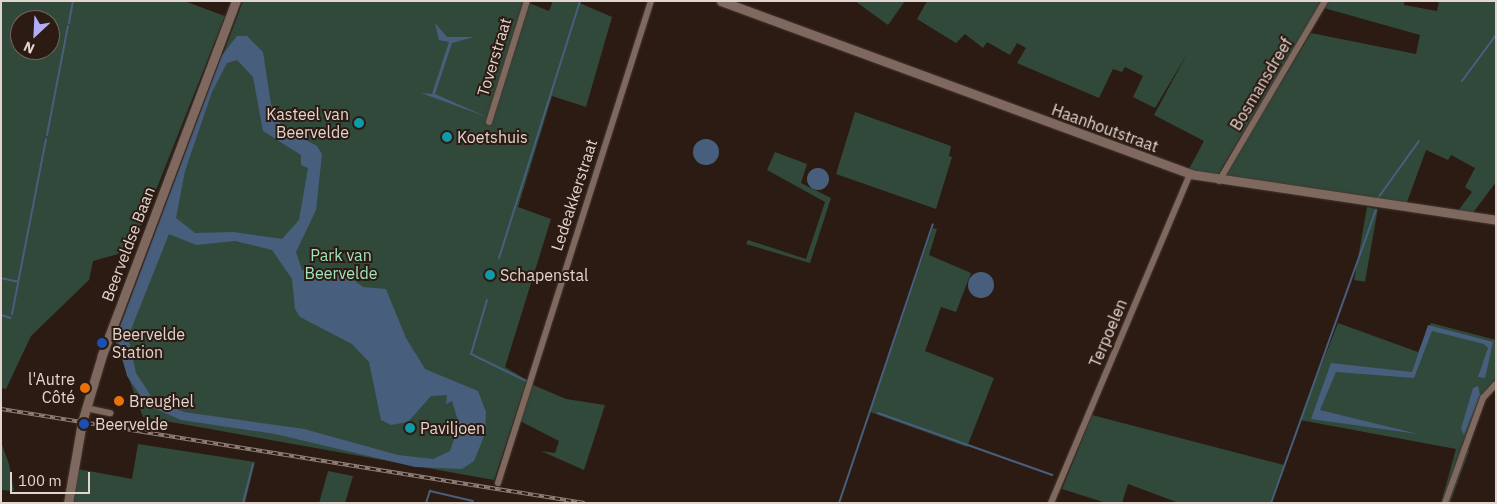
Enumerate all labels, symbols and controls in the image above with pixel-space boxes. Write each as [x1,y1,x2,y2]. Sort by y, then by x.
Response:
north arrow [10,10,60,60]
street label: Toverstraat [473,15,515,99]
street label: Bosmansdreef [1226,34,1296,134]
text: N [21,37,37,58]
street label: Haanhoutstraat [1049,100,1161,156]
place label: Kasteel van Beervelde [266,104,349,142]
marker: Kasteel van Beervelde [353,117,365,129]
place label: Koetshuis [457,127,528,147]
marker: Koetshuis [441,131,453,143]
street label: Ledeakkerstraat [547,137,601,253]
street label: Beerveldse Baan [97,184,159,304]
park label: Park van Beervelde [305,245,377,283]
place label: Schapenstal [500,265,588,285]
marker: Schapenstal [484,269,496,281]
street label: Terpoelen [1085,296,1131,370]
place label: Beervelde Station [112,324,185,362]
marker: Beervelde Station [96,337,108,349]
place label: l'Autre Côté [28,369,75,407]
marker: l'Autre Côté [79,382,91,394]
place label: Breughel [129,391,194,411]
marker: Breughel [113,395,125,407]
place label: Beervelde [95,414,168,434]
marker: Beervelde [77,417,91,431]
place label: Paviljoen [420,418,485,438]
marker: Paviljoen [404,422,416,434]
scale bar [12,462,92,494]
text: 100 m [18,471,62,490]

